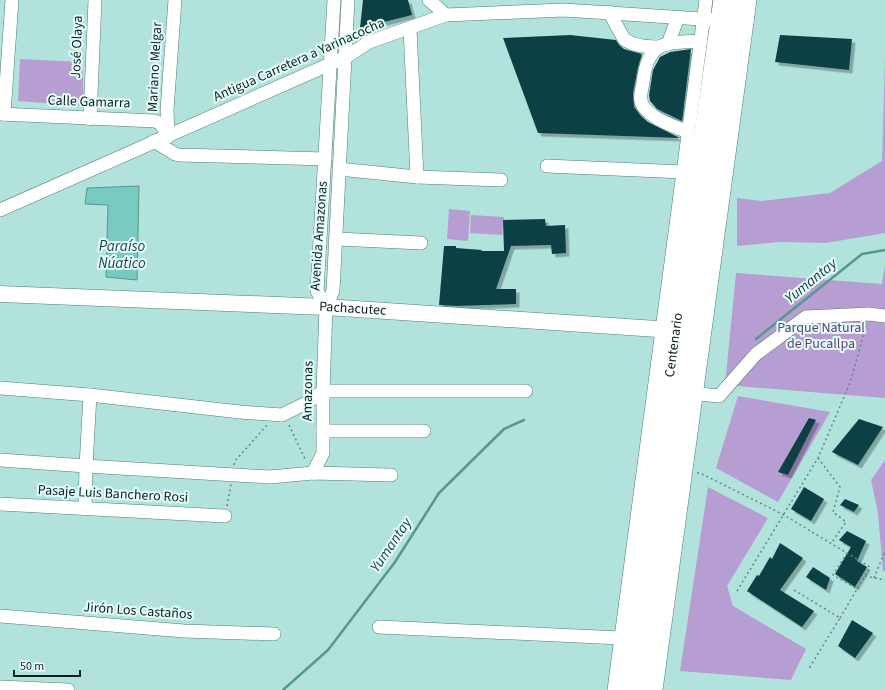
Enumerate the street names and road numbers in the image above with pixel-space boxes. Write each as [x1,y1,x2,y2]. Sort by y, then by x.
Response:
street label: Antigua Carretera a Yarinacocha [210,13,388,107]
street label: José Olaya [66,15,88,79]
street label: Mariano Melgar [143,21,167,113]
street label: Calle Gamarra [47,91,131,113]
street label: Avenida Amazonas [305,180,333,292]
street label: Pachacutec [319,297,388,321]
street label: Centenario [660,312,688,378]
street label: Amazonas [297,361,319,421]
street label: Pasaje Luis Banchero Rosi [37,480,189,508]
street label: Jirón Los Castaños [83,597,193,625]

